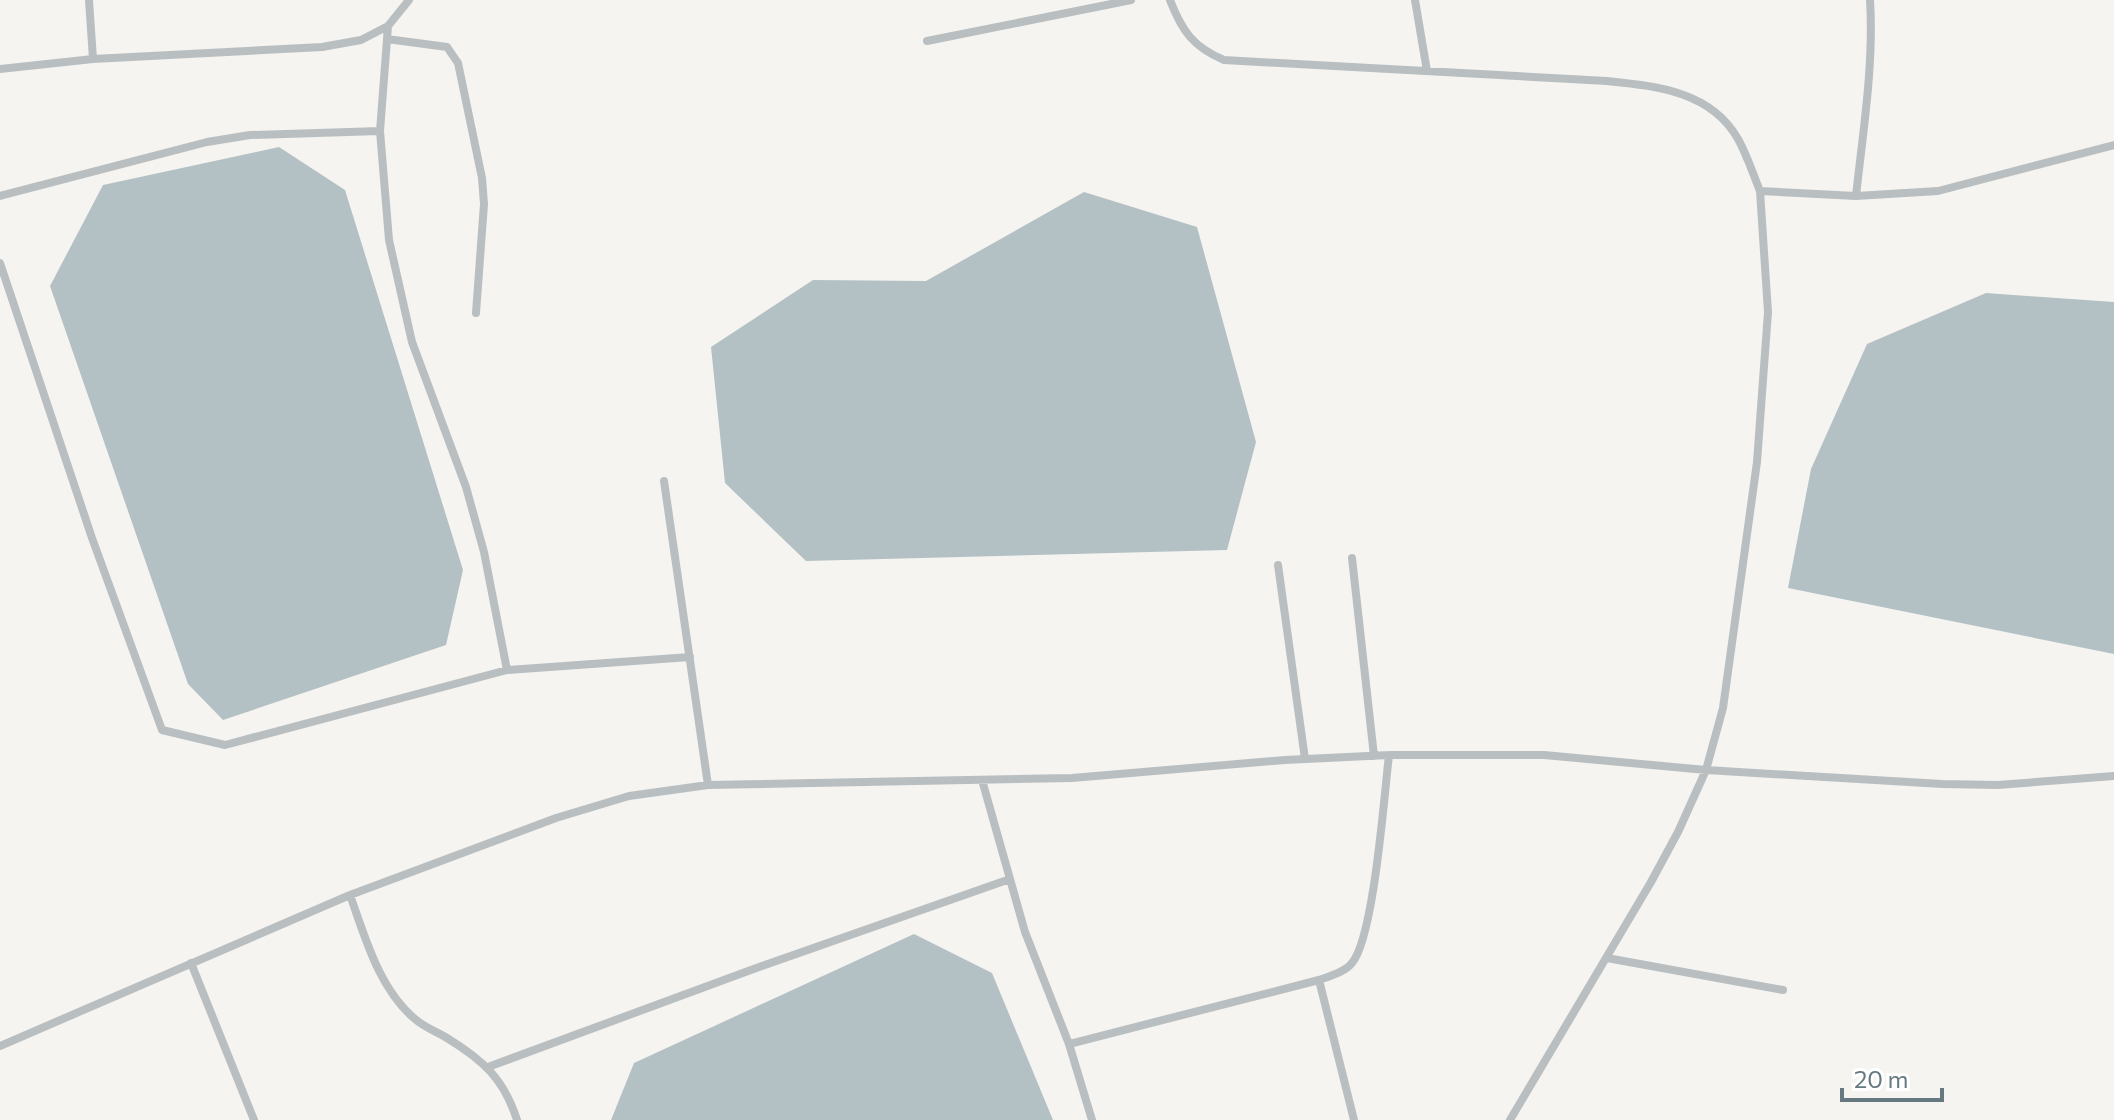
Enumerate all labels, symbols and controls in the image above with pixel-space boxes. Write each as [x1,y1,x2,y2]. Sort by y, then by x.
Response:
scale bar [1842,1052,1942,1102]
text: 20 m [1854,1064,1908,1093]

